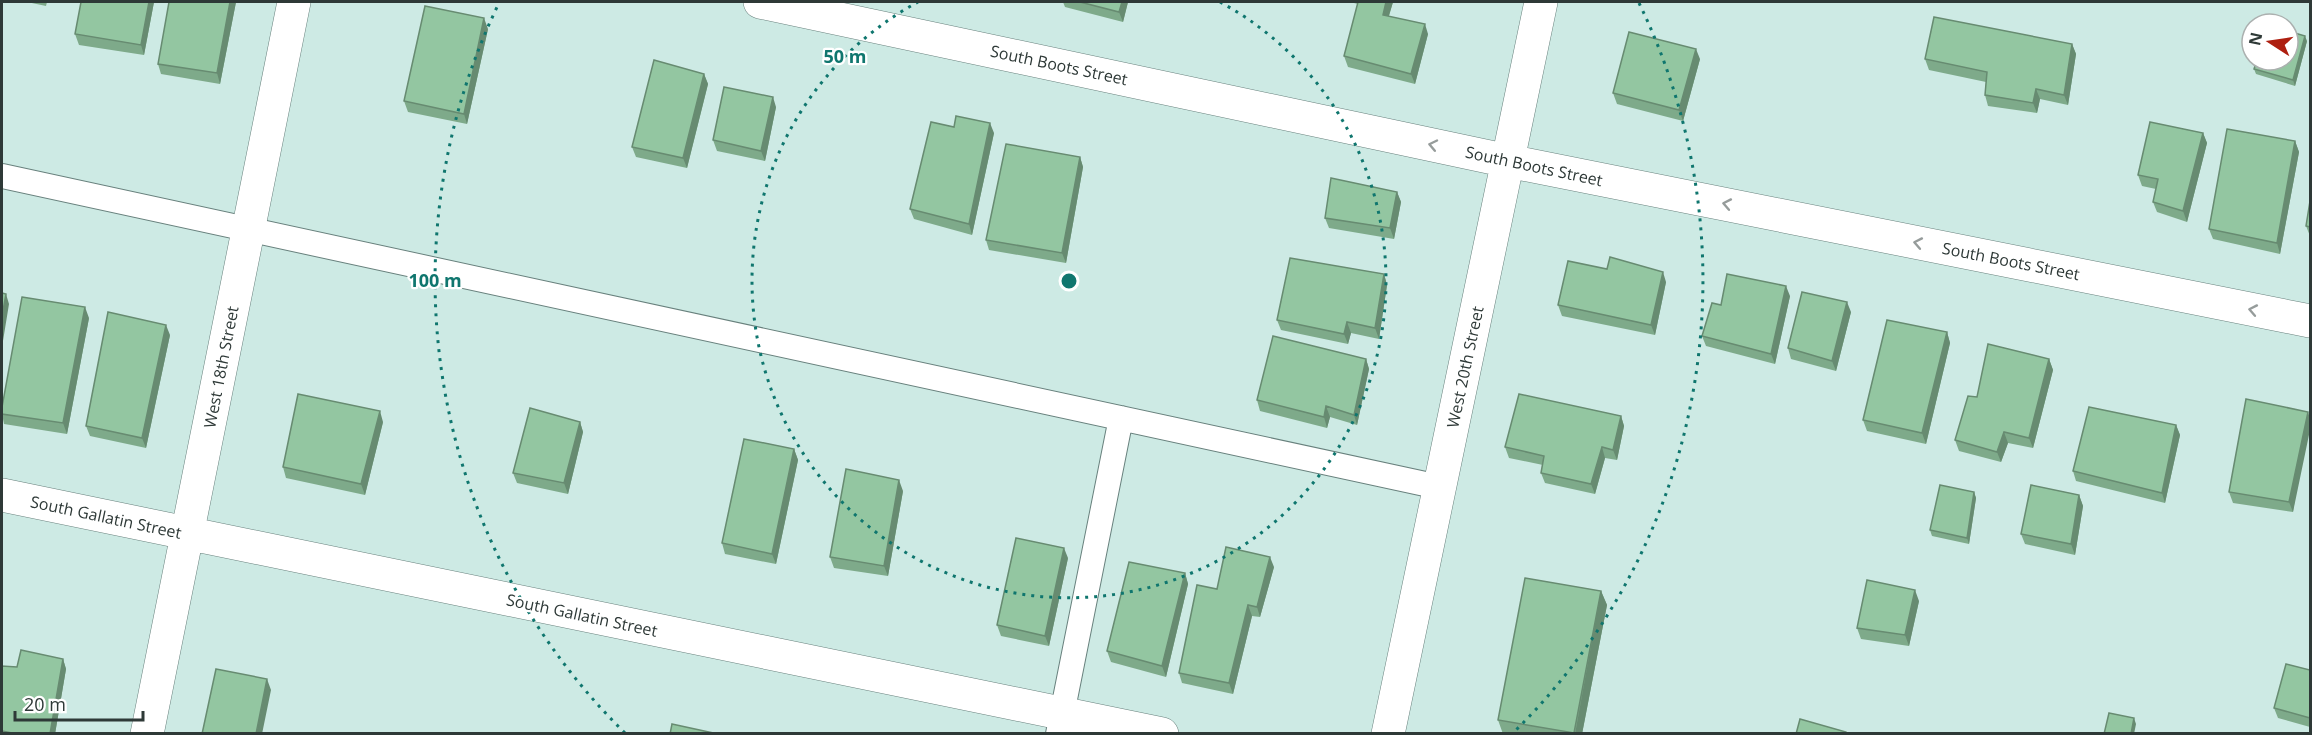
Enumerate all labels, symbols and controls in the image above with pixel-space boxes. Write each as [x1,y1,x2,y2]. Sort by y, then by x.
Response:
north arrow [2240,12,2300,72]
text: N [2243,30,2267,48]
street label: South Boots Street [988,40,1130,90]
text: 50 m [824,44,866,68]
one-way arrow [1428,139,1438,152]
street label: South Boots Street [1463,141,1605,191]
one-way arrow [1722,198,1732,211]
one-way arrow [1913,237,1923,250]
street label: South Boots Street [1940,237,2082,285]
text: 100 m [408,268,462,292]
centre of rings [1059,271,1079,291]
street label: West 18th Street [198,304,244,430]
street label: West 20th Street [1441,304,1489,430]
one-way arrow [2248,304,2258,317]
street label: South Gallatin Street [29,490,184,544]
street label: South Gallatin Street [505,588,660,642]
scale bar [15,684,142,722]
text: 20 m [24,692,66,716]

